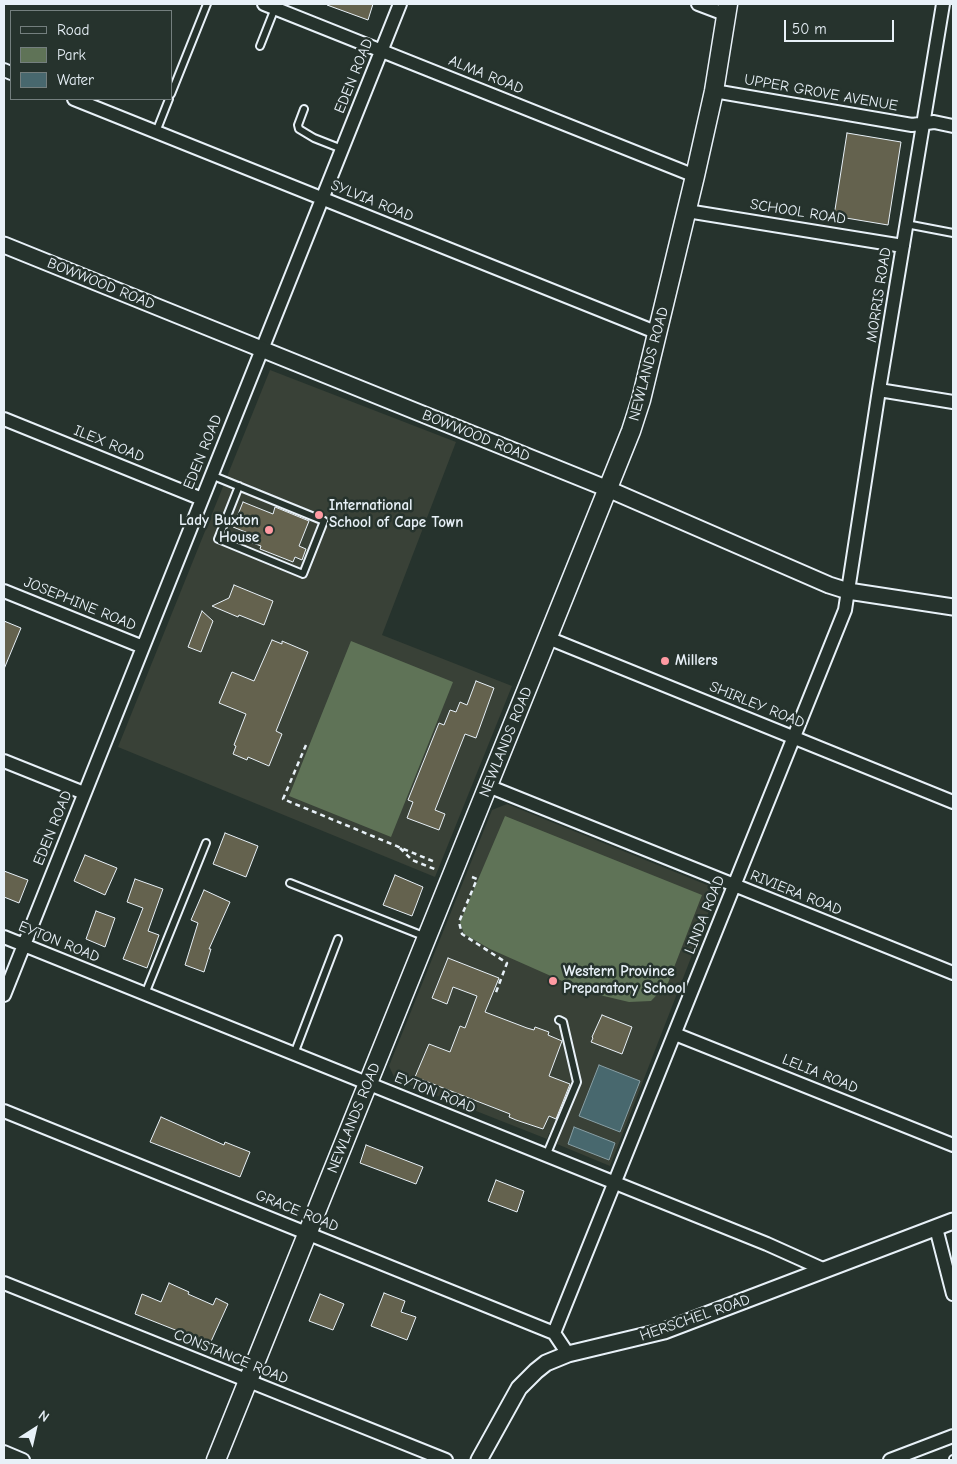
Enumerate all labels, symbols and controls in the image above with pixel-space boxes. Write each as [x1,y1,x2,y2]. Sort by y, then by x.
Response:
legend [10,10,172,100]
scale bar [787,10,897,42]
text: 50 m [792,20,827,38]
text: Road [57,21,89,39]
street label: EDEN ROAD [331,36,377,116]
text: Park [57,46,86,64]
street label: ALMA ROAD [446,52,526,98]
text: Water [57,71,94,89]
street label: UPPER GROVE AVENUE [743,71,899,115]
street label: SYLVIA ROAD [328,176,416,226]
street label: SCHOOL ROAD [749,196,847,228]
street label: MORRIS ROAD [863,246,895,344]
street label: BOWWOOD ROAD [45,254,157,314]
street label: NEWLANDS ROAD [625,305,673,423]
street label: BOWWOOD ROAD [420,406,532,466]
street label: EDEN ROAD [180,412,226,492]
street label: ILEX ROAD [71,422,147,466]
place label: International School of Cape Town [329,497,463,532]
marker: International School of Cape Town [313,509,325,521]
place label: Lady Buxton House [179,512,259,547]
marker: Lady Buxton House [263,524,275,536]
street label: JOSEPHINE ROAD [21,573,139,635]
place label: Millers [675,652,718,670]
marker: Millers [659,655,671,667]
street label: SHIRLEY ROAD [707,678,807,732]
street label: NEWLANDS ROAD [476,684,536,800]
street label: EDEN ROAD [30,788,76,868]
street label: RIVIERA ROAD [748,866,844,920]
street label: LINDA ROAD [681,873,729,957]
street label: EYTON ROAD [16,918,102,966]
place label: Western Province Preparatory School [563,963,686,998]
marker: Western Province Preparatory School [547,975,559,987]
street label: LELIA ROAD [779,1051,861,1097]
street label: NEWLANDS ROAD [324,1060,384,1176]
street label: EYTON ROAD [392,1069,478,1117]
street label: GRACE ROAD [253,1186,341,1236]
street label: HERSCHEL ROAD [637,1291,753,1345]
street label: CONSTANCE ROAD [171,1326,291,1388]
north arrow [10,1404,60,1454]
text: N [35,1407,53,1426]

